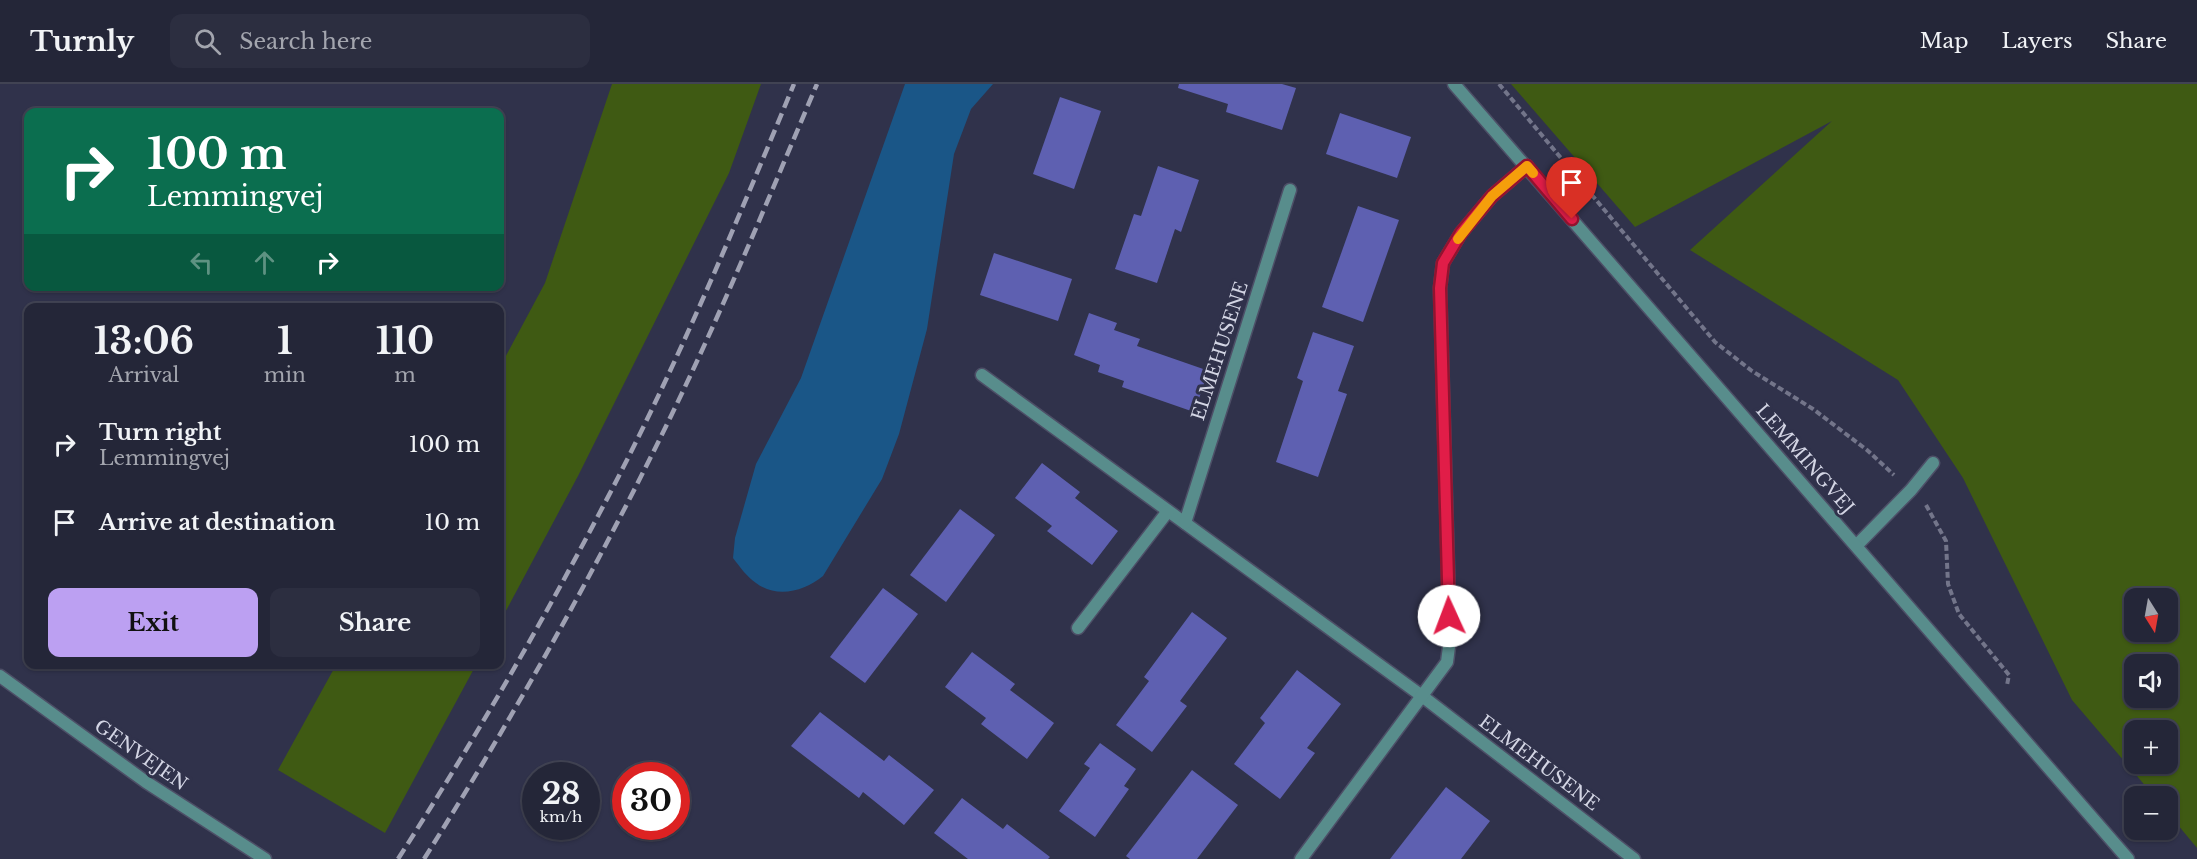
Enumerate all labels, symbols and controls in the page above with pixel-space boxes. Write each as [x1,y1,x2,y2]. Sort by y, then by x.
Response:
search box [170,14,590,68]
text: Turnly [30,24,134,59]
icon: search [191,25,224,58]
text: Search here [239,28,372,55]
text: Map [1920,28,1969,54]
text: Layers [2002,28,2073,54]
text: Share [2106,28,2167,54]
text: 100 m [147,128,286,180]
icon: right [48,132,126,210]
pin [1546,157,1597,219]
icon: arrive [1555,166,1588,199]
text: Lemmingvej [147,180,324,213]
icon: left [185,246,218,279]
icon: ahead [248,246,281,279]
icon: right [311,246,344,279]
street label: ELMEHUSENE [1187,279,1253,423]
text: 13:06 [94,319,194,364]
text: 1 [277,319,293,364]
text: 110 [376,319,434,364]
text: Arrival [109,363,179,387]
text: min [264,363,306,387]
text: m [394,363,416,387]
street label: LEMMINGVEJ [1751,400,1859,518]
text: Turn right [99,419,221,446]
icon: right [48,428,81,461]
text: 100 m [409,431,480,458]
text: Lemmingvej [99,446,230,470]
icon: arrive [48,506,81,539]
text: Arrive at destination [99,509,336,536]
text: 10 m [425,509,480,536]
position arrow [1417,584,1481,648]
button: Exit [48,588,258,657]
button: Share [270,588,480,657]
north arrow [2124,588,2178,642]
map controls [2124,588,2178,840]
button: sound [2124,654,2178,708]
street label: ELMEHUSENE [1475,711,1603,815]
street label: GENVEJEN [90,715,192,795]
button: + [2124,720,2178,774]
speed limit sign: 30 [612,762,690,840]
text: 28 [542,775,580,812]
button: − [2124,786,2178,840]
text: km/h [540,807,582,826]

